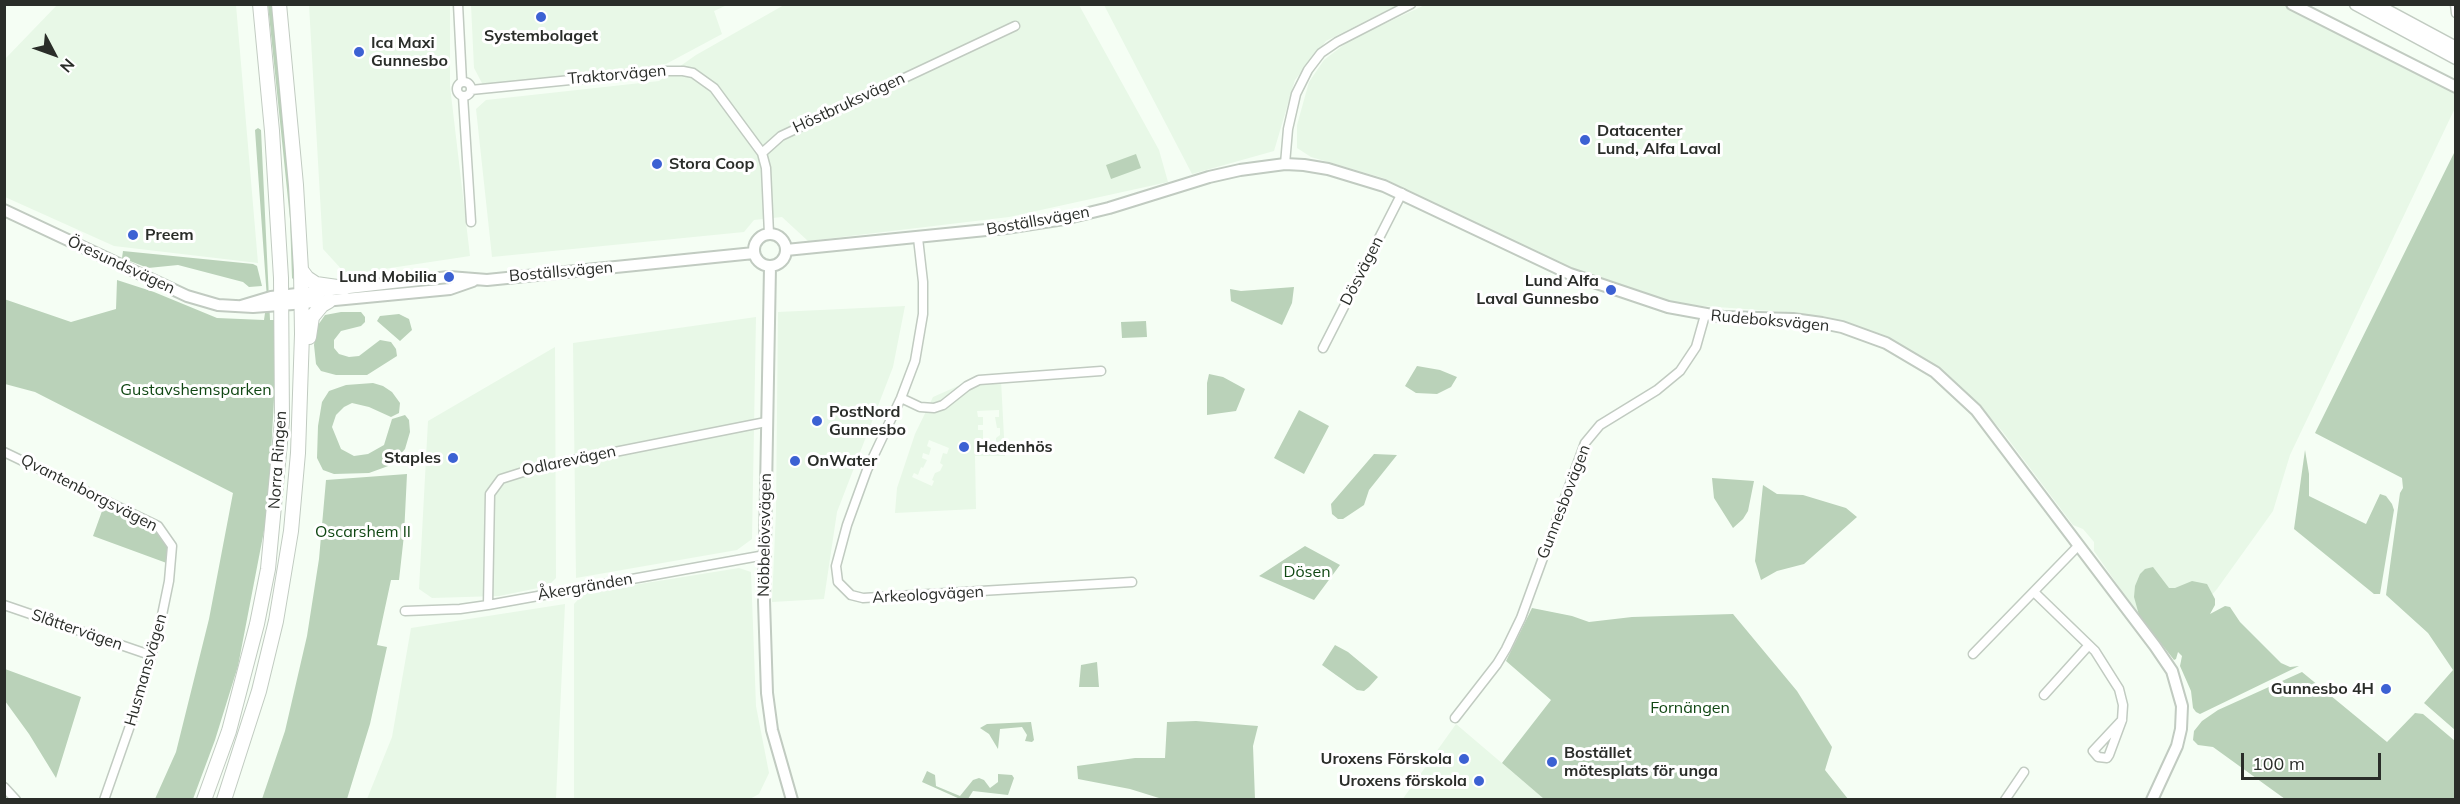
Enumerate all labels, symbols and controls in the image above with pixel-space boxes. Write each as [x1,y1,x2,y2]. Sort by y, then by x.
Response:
marker: Systembolaget [534,10,548,24]
north arrow [24,24,84,84]
place label: Systembolaget [484,26,598,46]
place label: Ica Maxi Gunnesbo [371,33,448,71]
marker: Ica Maxi Gunnesbo [352,45,366,59]
text: N [56,55,79,77]
street label: Traktorvägen [567,61,667,89]
street label: Höstbruksvägen [790,69,908,137]
place label: Datacenter Lund, Alfa Laval [1597,121,1721,159]
marker: Datacenter Lund, Alfa Laval [1578,133,1592,147]
place label: Stora Coop [669,154,754,174]
marker: Stora Coop [650,157,664,171]
street label: Boställsvägen [985,202,1091,240]
place label: Preem [145,225,194,245]
marker: Preem [126,228,140,242]
street label: Öresundsvägen [64,232,178,298]
street label: Dösvägen [1336,233,1388,309]
street label: Boställsvägen [508,258,614,286]
place label: Lund Mobilia [339,267,437,287]
marker: Lund Mobilia [442,270,456,284]
place label: Lund Alfa Laval Gunnesbo [1476,271,1599,309]
marker: Lund Alfa Laval Gunnesbo [1604,283,1618,297]
street label: Rudeboksvägen [1710,306,1830,336]
park label: Gustavshemsparken [120,380,272,400]
place label: PostNord Gunnesbo [829,402,906,440]
street label: Norra Ringen [265,410,291,510]
marker: PostNord Gunnesbo [810,414,824,428]
place label: Hedenhös [976,437,1053,457]
marker: Hedenhös [957,440,971,454]
street label: Odlarevägen [520,442,618,480]
street label: Gunnesbovägen [1533,442,1595,562]
place label: Staples [384,448,441,468]
street label: Qvantenborgsvägen [17,450,161,536]
marker: Staples [446,451,460,465]
place label: OnWater [807,451,877,471]
marker: OnWater [788,454,802,468]
street label: Nöbbelövsvägen [754,473,776,597]
park label: Oscarshem II [315,522,411,542]
park label: Dösen [1283,562,1331,582]
street label: Åkergränden [536,569,634,605]
street label: Arkeologvägen [872,582,984,608]
street label: Slåttervägen [29,605,125,655]
street label: Husmansvägen [121,612,171,728]
place label: Gunnesbo 4H [2271,679,2374,699]
marker: Gunnesbo 4H [2379,682,2393,696]
park label: Fornängen [1650,698,1730,718]
scale bar [2244,741,2384,779]
place label: Bostället mötesplats för unga [1564,743,1718,781]
place label: Uroxens Förskola [1321,749,1452,769]
marker: Uroxens Förskola [1457,752,1471,766]
text: 100 m [2252,752,2305,775]
marker: Bostället mötesplats för unga [1545,755,1559,769]
place label: Uroxens förskola [1339,771,1467,791]
marker: Uroxens förskola [1472,774,1486,788]

